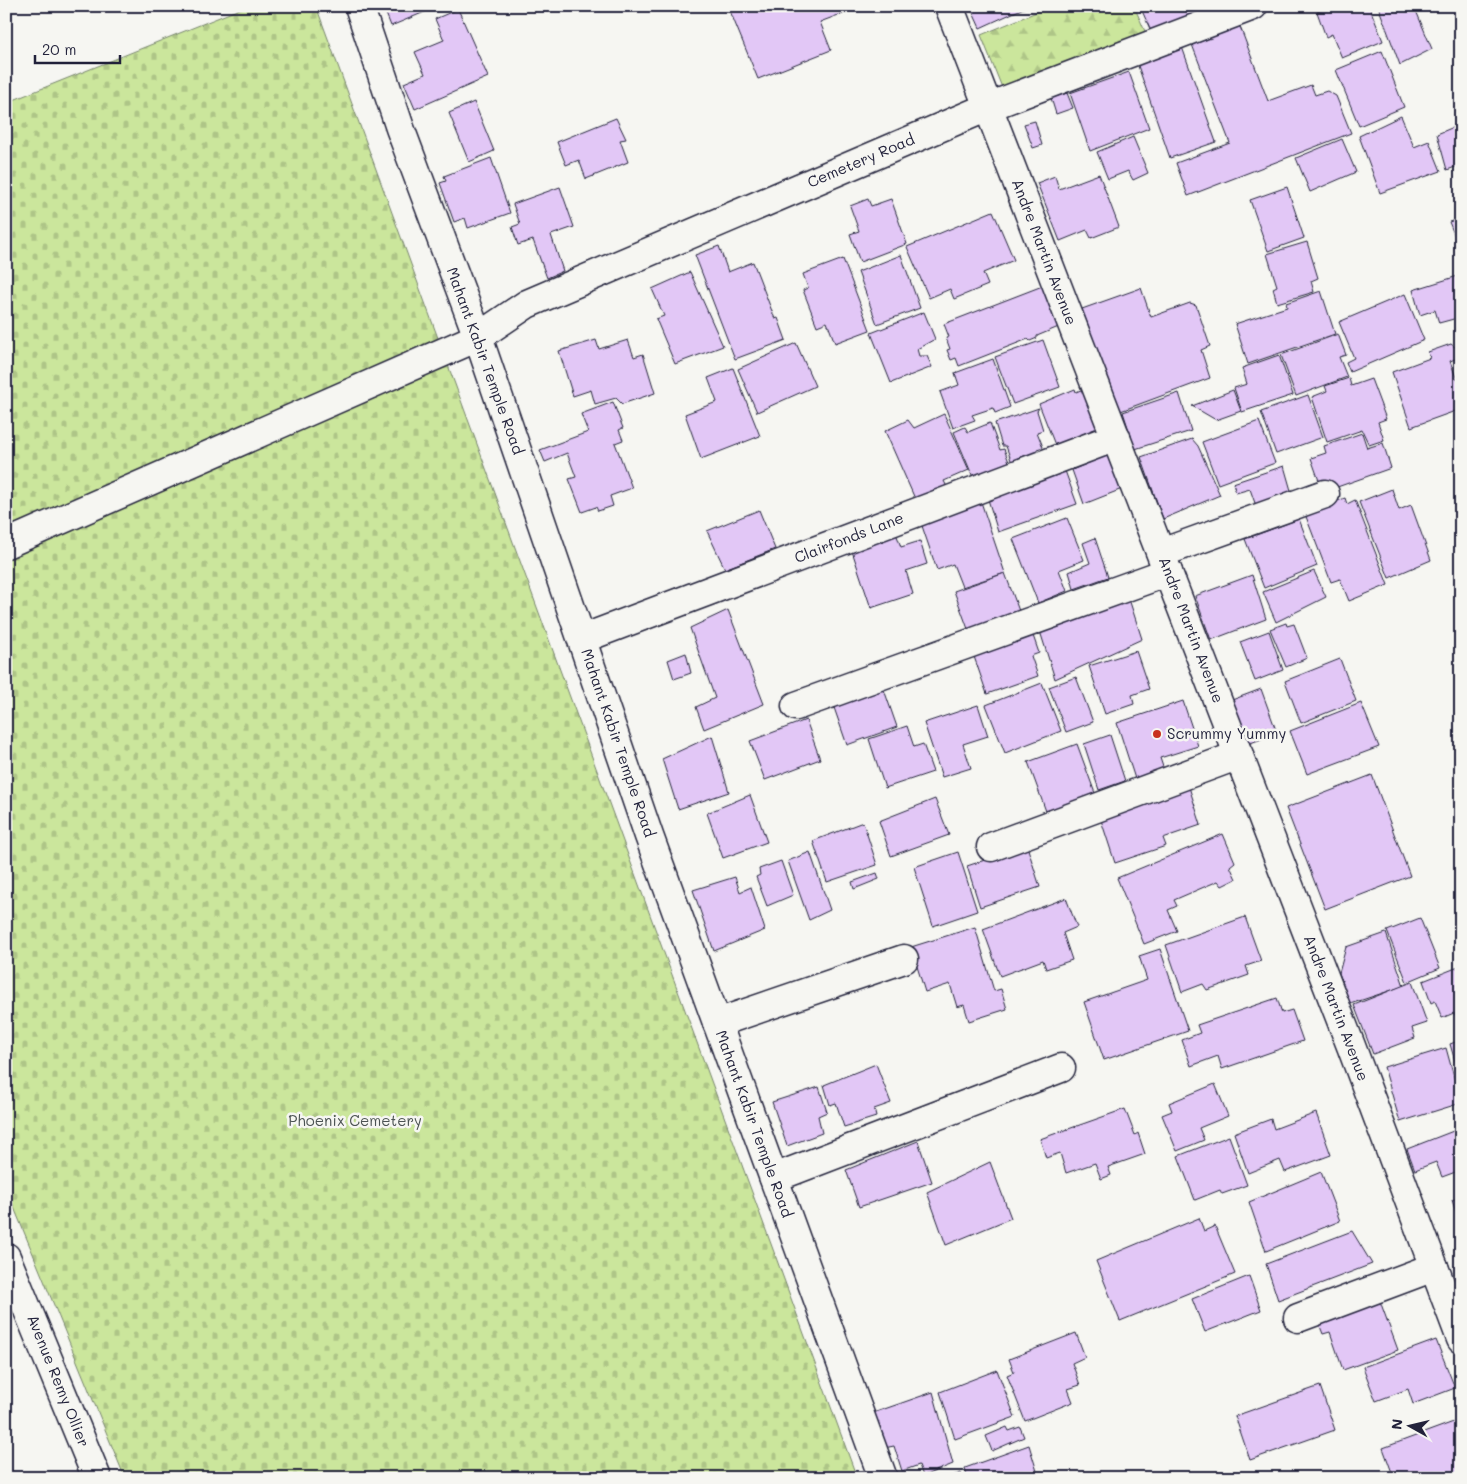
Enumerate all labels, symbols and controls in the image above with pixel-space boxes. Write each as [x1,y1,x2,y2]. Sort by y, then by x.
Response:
scale bar [35,32,120,64]
text: 20 m [42,39,76,59]
street label: Cemetery Road [804,128,917,192]
street label: Andre Martin Avenue [1008,176,1082,328]
street label: Mahant Kabir Temple Road [443,264,529,457]
street label: Clairfonds Lane [791,507,906,567]
street label: Andre Martin Avenue [1155,554,1229,706]
street label: Mahant Kabir Temple Road [577,646,661,839]
place label: Scrummy Yummy [1167,723,1286,743]
marker: Scrummy Yummy [1151,728,1163,740]
street label: Andre Martin Avenue [1300,932,1374,1084]
street label: Mahant Kabir Temple Road [712,1027,798,1220]
park label: Phoenix Cemetery [288,1110,422,1130]
street label: Avenue Remy Ollier [23,1312,95,1450]
north arrow [1384,1402,1434,1452]
text: N [1386,1418,1407,1431]

